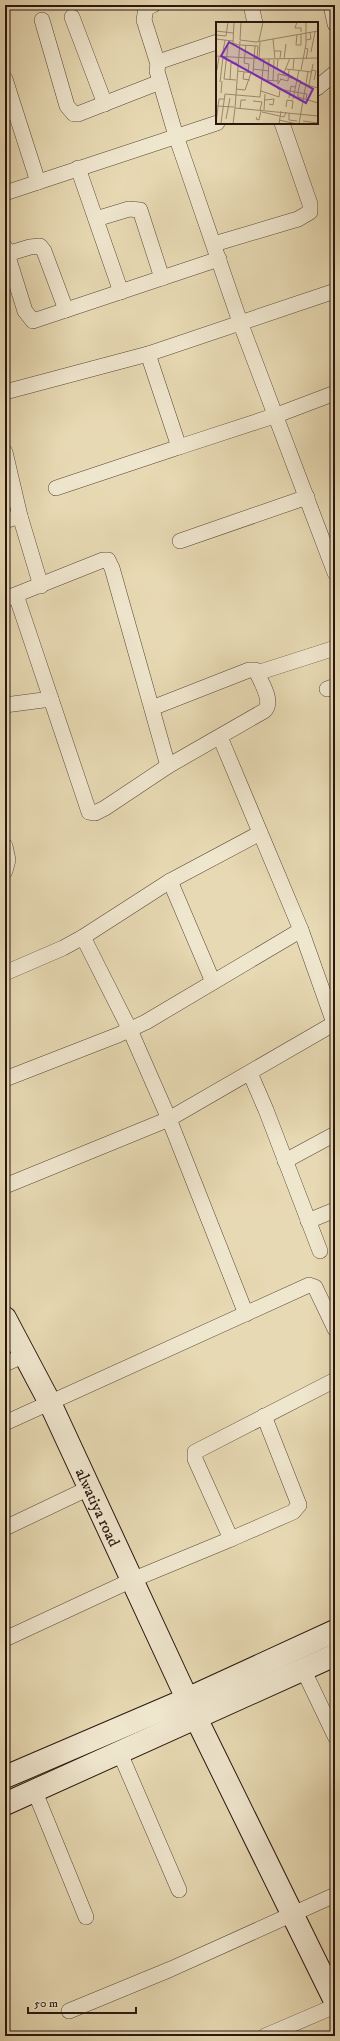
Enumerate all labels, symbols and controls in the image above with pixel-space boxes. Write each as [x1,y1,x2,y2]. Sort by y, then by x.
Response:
inset map [216,22,318,124]
street label: alwatiya road [71,1465,124,1550]
scale bar [28,1989,136,2015]
text: 50 m [34,1996,58,2011]

